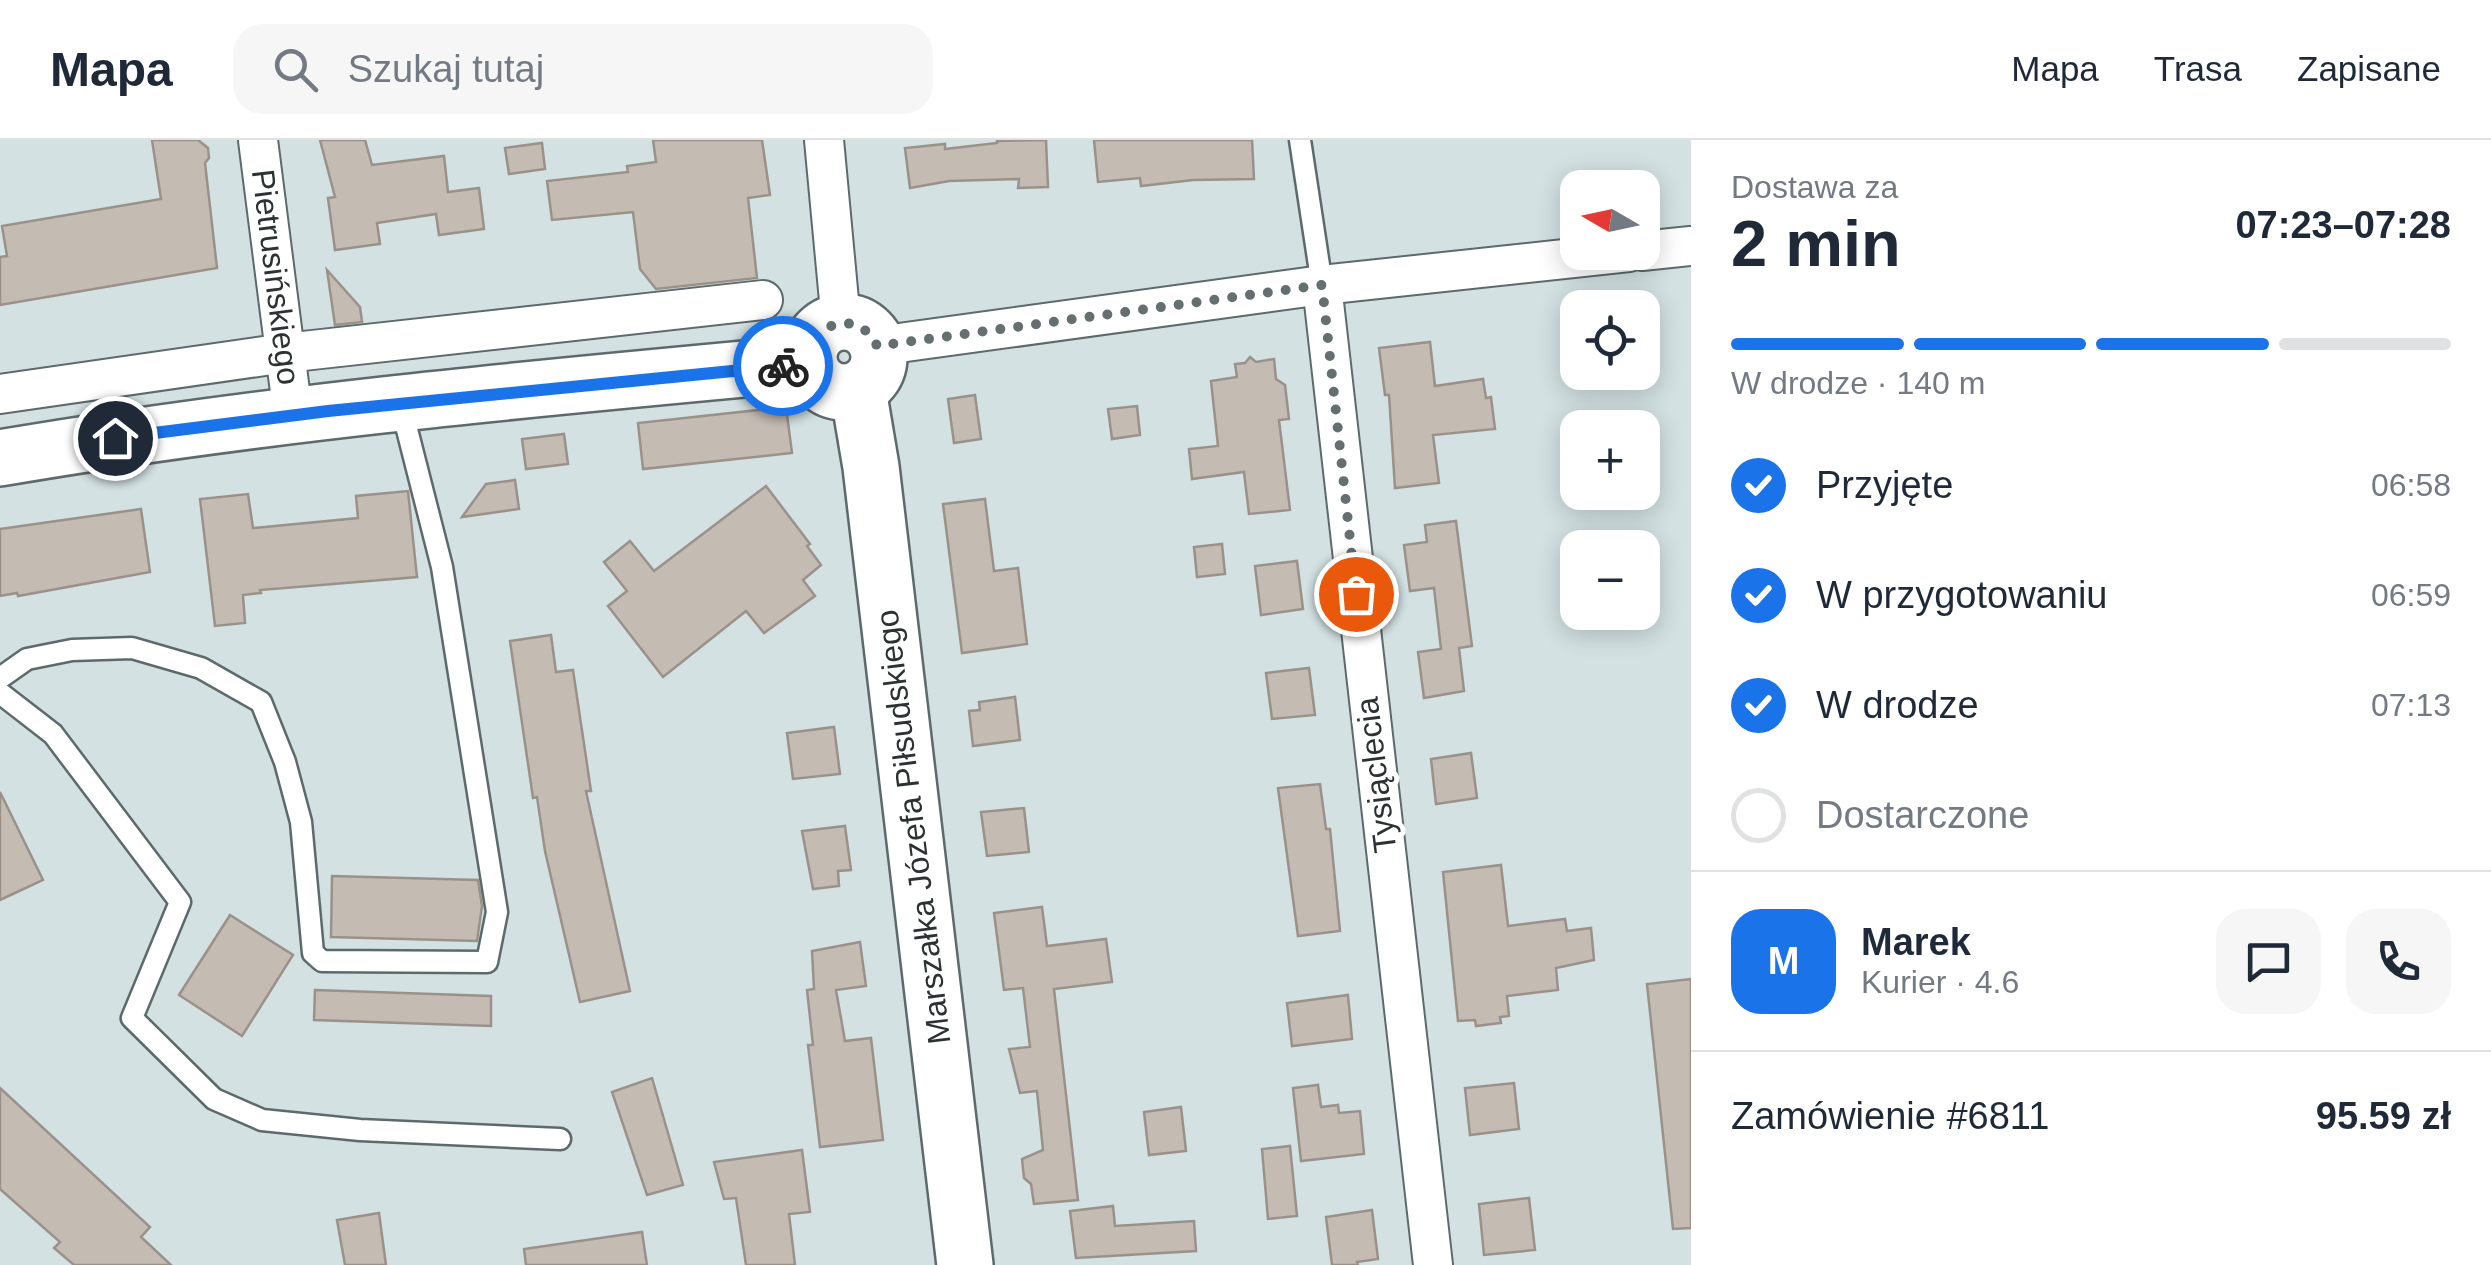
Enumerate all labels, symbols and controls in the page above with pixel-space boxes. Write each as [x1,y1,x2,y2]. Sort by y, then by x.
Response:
search box [233,24,933,114]
icon: search [268,42,323,97]
text: Mapa [50,43,173,96]
text: Szukaj tutaj [348,48,544,90]
text: Mapa [2011,49,2099,88]
text: Trasa [2154,49,2242,88]
text: Zapisane [2297,49,2441,88]
street label: Pietrusińskiego [245,167,307,387]
text: Dostawa za [1731,169,1898,205]
north arrow [1560,170,1660,270]
map controls [1560,170,1660,630]
text: 07:23–07:28 [2235,204,2451,246]
text: 2 min [1731,207,1901,280]
button: locate [1560,290,1660,390]
courier [733,316,833,416]
icon: bike [756,339,811,394]
text: W drodze · 140 m [1731,365,1985,401]
pin [73,396,158,481]
button: + [1560,410,1660,510]
icon: home [88,411,143,466]
icon: check [1731,458,1786,513]
text: Przyjęte [1816,464,1953,506]
text: 06:58 [2371,467,2451,503]
button: − [1560,530,1660,630]
pin [1314,552,1399,637]
icon: bag [1329,567,1384,622]
icon: check [1731,568,1786,623]
text: W przygotowaniu [1816,574,2107,616]
text: 06:59 [2371,577,2451,613]
street label: Marszałka Józefa Piłsudskiego [868,608,958,1046]
icon: check [1731,678,1786,733]
text: W drodze [1816,684,1979,726]
text: 07:13 [2371,687,2451,723]
street label: Tysiąclecia [1349,695,1403,855]
text: Dostarczone [1816,794,2029,836]
button: chat [2216,909,2321,1014]
button: phone [2346,909,2451,1014]
text: Marek [1861,921,1971,963]
text: M [1768,940,1799,982]
text: Kurier · 4.6 [1861,964,2019,1000]
text: Zamówienie #6811 [1731,1095,2049,1137]
text: 95.59 zł [2316,1095,2451,1137]

